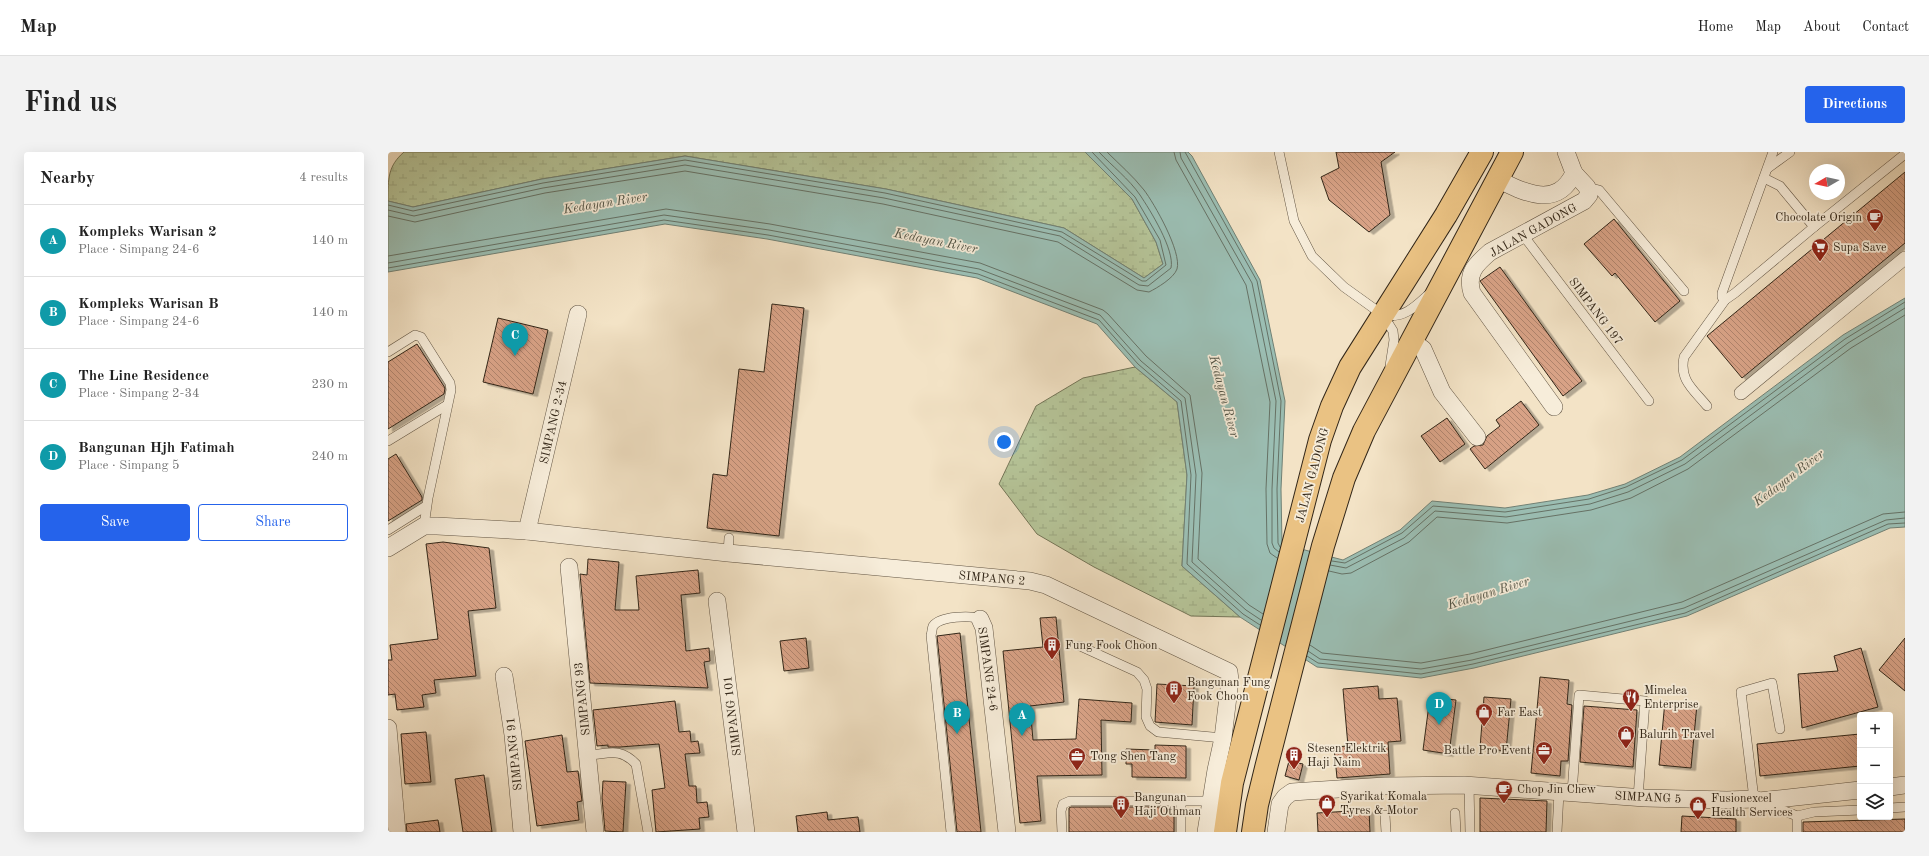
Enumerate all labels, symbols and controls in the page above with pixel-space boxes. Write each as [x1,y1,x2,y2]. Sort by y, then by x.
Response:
text: Map [20,18,57,37]
text: Home [1698,20,1733,34]
text: Map [1755,20,1781,34]
text: About [1803,20,1840,34]
text: Contact [1862,20,1909,34]
button: Directions [1805,86,1905,123]
text: Find us [24,90,117,118]
north arrow [1809,164,1845,200]
text: Nearby [40,170,95,187]
text: 4 results [299,171,348,184]
water label: Kedayan River [562,190,648,217]
street label: JALAN GADONG [1488,202,1579,260]
cafe icon: Chocolate Origin [1865,207,1885,232]
place label: Chocolate Origin [1775,212,1863,224]
text: Kompleks Warisan 2 [78,225,217,240]
water label: Kedayan River [892,227,979,256]
text: A [48,234,58,247]
text: 140 m [311,234,348,247]
supermarket icon: Supa Save [1810,237,1830,262]
place label: Supa Save [1833,242,1887,254]
text: Place · Simpang 24-6 [78,243,200,256]
street label: SIMPANG 197 [1566,276,1624,347]
text: Kompleks Warisan B [78,297,219,312]
text: B [48,306,58,319]
text: 140 m [311,306,348,319]
text: Place · Simpang 24-6 [78,315,200,328]
pin: C [502,323,528,356]
water label: Kedayan River [1206,353,1241,439]
text: The Line Residence [78,369,209,384]
text: C [49,378,57,391]
text: 230 m [311,378,348,391]
street label: SIMPANG 2-34 [539,379,569,465]
text: Place · Simpang 2-34 [78,387,200,400]
street label: JALAN GADONG [1295,426,1332,524]
your location [994,432,1014,452]
text: Bangunan Hjh Fatimah [78,441,235,456]
water label: Kedayan River [1750,447,1827,509]
text: D [48,450,58,463]
text: 240 m [311,450,348,463]
text: Place · Simpang 5 [78,459,180,472]
button: Save [40,504,190,541]
button: Share [198,504,348,541]
street label: SIMPANG 2 [958,570,1026,588]
water label: Kedayan River [1445,575,1531,612]
street label: SIMPANG 24-6 [975,626,999,712]
building icon: Fung Fook Choon [1042,635,1062,660]
place label: Fung Fook Choon [1065,640,1158,652]
street label: SIMPANG 93 [573,662,593,736]
street label: SIMPANG 101 [722,675,744,757]
place label: Bangunan Fung Fook Choon [1187,677,1271,703]
building icon: Bangunan Fung Fook Choon [1164,679,1184,704]
place label: Mimelea Enterprise [1644,685,1699,711]
restaurant icon: Mimelea Enterprise [1621,687,1641,712]
pin: D [1426,692,1452,725]
pin: B [944,701,970,734]
shop icon: Far East [1474,702,1494,727]
pin: A [1009,703,1035,736]
place label: Far East [1497,707,1542,719]
map controls [1857,712,1893,820]
button: + [1857,712,1893,748]
street label: SIMPANG 91 [505,717,525,791]
shop icon: Balurih Travel [1616,724,1636,749]
place label: Balurih Travel [1639,729,1714,741]
office icon: Battle Pro Event [1534,740,1554,765]
place label: Stesen Elektrik Haji Naim [1307,743,1387,769]
building icon: Stesen Elektrik Haji Naim [1284,745,1304,770]
place label: Battle Pro Event [1444,745,1531,757]
office icon: Tong Shen Tang [1067,746,1087,771]
button: − [1857,748,1893,784]
place label: Tong Shen Tang [1090,751,1177,763]
cafe icon: Chop Jin Chew [1494,779,1514,804]
place label: Chop Jin Chew [1517,784,1597,796]
button: layers [1857,784,1893,820]
street label: SIMPANG 5 [1614,789,1682,806]
place label: Syarikat Komala Tyres & Motor [1340,791,1427,817]
place label: Bangunan Haji Othman [1134,792,1201,818]
shop icon: Syarikat Komala Tyres & Motor [1317,793,1337,818]
place label: Fusionexcel Health Services [1711,793,1793,819]
building icon: Bangunan Haji Othman [1111,794,1131,819]
shop icon: Fusionexcel Health Services [1688,795,1708,820]

